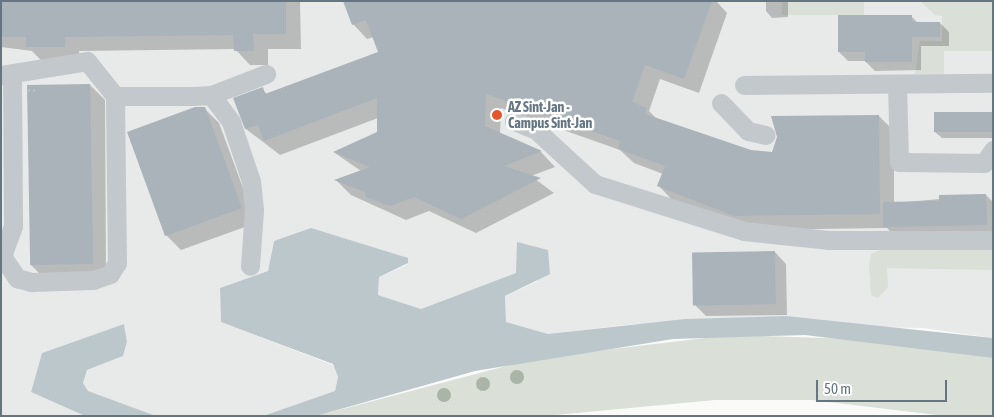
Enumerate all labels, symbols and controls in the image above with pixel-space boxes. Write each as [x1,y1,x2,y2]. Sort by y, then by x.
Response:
place label: AZ Sint-Jan - Campus Sint-Jan [508,99,592,132]
marker: AZ Sint-Jan - Campus Sint-Jan [490,108,504,122]
scale bar [819,370,950,402]
text: 50 m [824,380,851,397]

